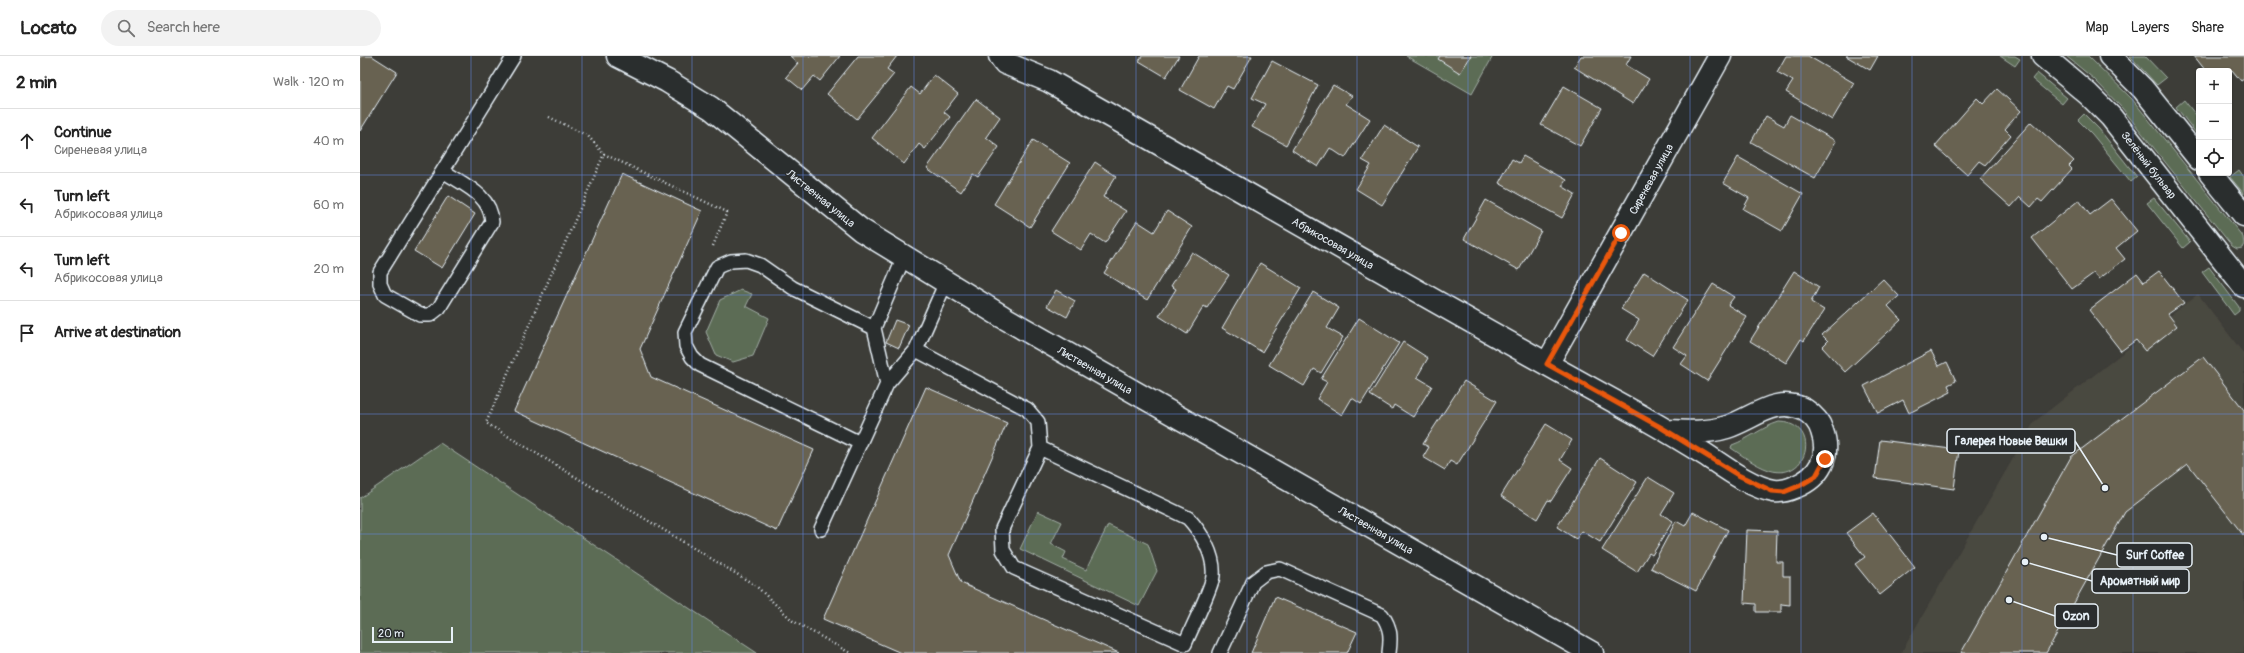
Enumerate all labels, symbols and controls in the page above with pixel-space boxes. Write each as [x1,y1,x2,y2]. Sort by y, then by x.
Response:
search box [101,10,381,46]
text: Locato [20,16,77,40]
icon: search [115,17,137,39]
text: Search here [147,18,220,37]
text: Map [2086,19,2109,36]
text: Layers [2131,19,2169,36]
text: Share [2191,19,2224,36]
map controls [2196,68,2232,176]
button: + [2196,68,2232,104]
text: 2 min [16,72,57,93]
text: Walk · 120 m [273,74,344,90]
button: − [2196,104,2232,140]
text: Continue [54,123,112,142]
street label: Зелёный бульвар [2118,129,2179,201]
icon: ahead [16,130,38,152]
text: 40 m [313,133,344,149]
button: locate [2196,140,2232,176]
text: Сиреневая улица [54,142,147,158]
street label: Сиреневая улица [1627,142,1676,217]
street label: Лиственная улица [783,166,858,230]
text: Turn left [54,187,110,206]
icon: left [16,194,38,216]
text: 60 m [313,197,344,213]
text: Абрикосовая улица [54,206,163,222]
street label: Абрикосовая улица [1290,215,1376,272]
route start [1612,224,1630,242]
text: Turn left [54,251,110,270]
icon: left [16,258,38,280]
text: 20 m [313,261,344,277]
text: Абрикосовая улица [54,270,163,286]
icon: arrive [16,322,38,344]
text: Arrive at destination [54,323,181,342]
street label: Лиственная улица [1054,343,1134,397]
callout: Галерея Новые Вешки [1947,429,2075,453]
text: Галерея Новые Вешки [1955,434,2068,449]
route end [1816,450,1834,468]
street label: Лиственная улица [1335,503,1415,557]
callout: Surf Coffee [2117,543,2192,567]
text: Surf Coffee [2126,548,2185,563]
callout: Ароматный мир [2092,569,2189,593]
text: Ароматный мир [2100,574,2181,589]
callout: Ozon [2055,604,2098,628]
text: Ozon [2063,609,2090,624]
scale bar [372,625,453,644]
text: 20 m [378,627,404,640]

